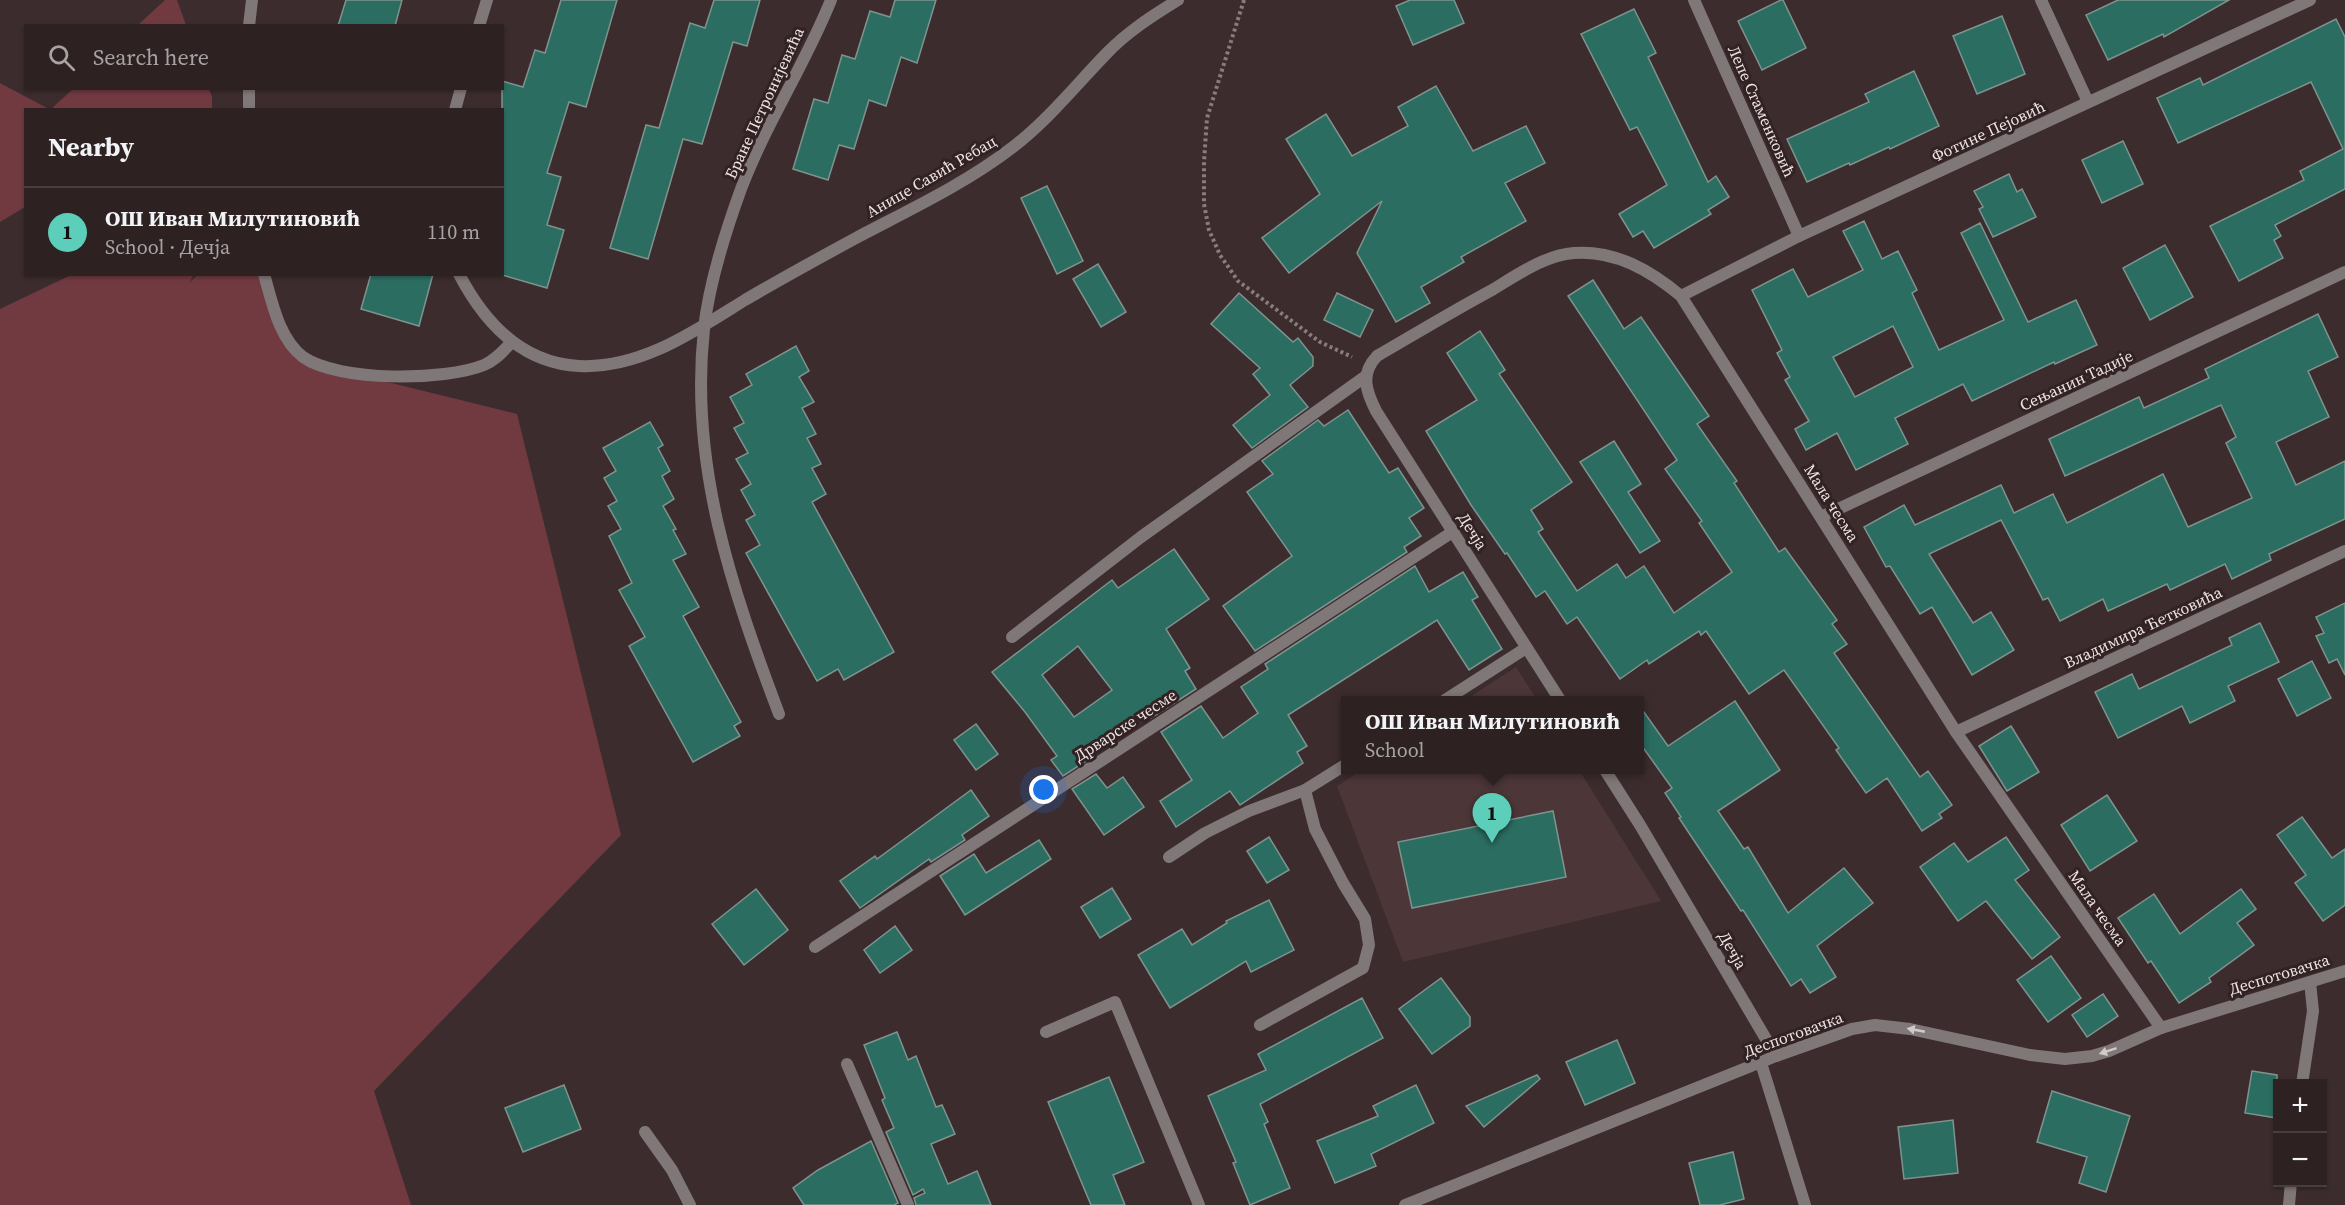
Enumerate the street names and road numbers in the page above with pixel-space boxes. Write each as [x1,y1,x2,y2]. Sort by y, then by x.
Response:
street label: Бране Петронијевића [719,23,809,182]
street label: Лепе Стаменковић [1723,42,1801,181]
street label: Фотине Пејовић [1928,95,2049,167]
street label: Анице Савић Ребац [862,130,1000,222]
street label: Сењанин Тадије [2016,344,2136,416]
street label: Мала чесма [1799,460,1865,547]
street label: Дечја [1453,508,1493,555]
street label: Владимира Ћетковића [2060,580,2226,673]
street label: Дрварске чесме [1069,684,1181,766]
street label: Мала чесма [2064,866,2133,951]
street label: Дечја [1713,927,1753,974]
street label: Деспотовачка [2226,948,2333,1000]
street label: Деспотовачка [1740,1006,1847,1062]

